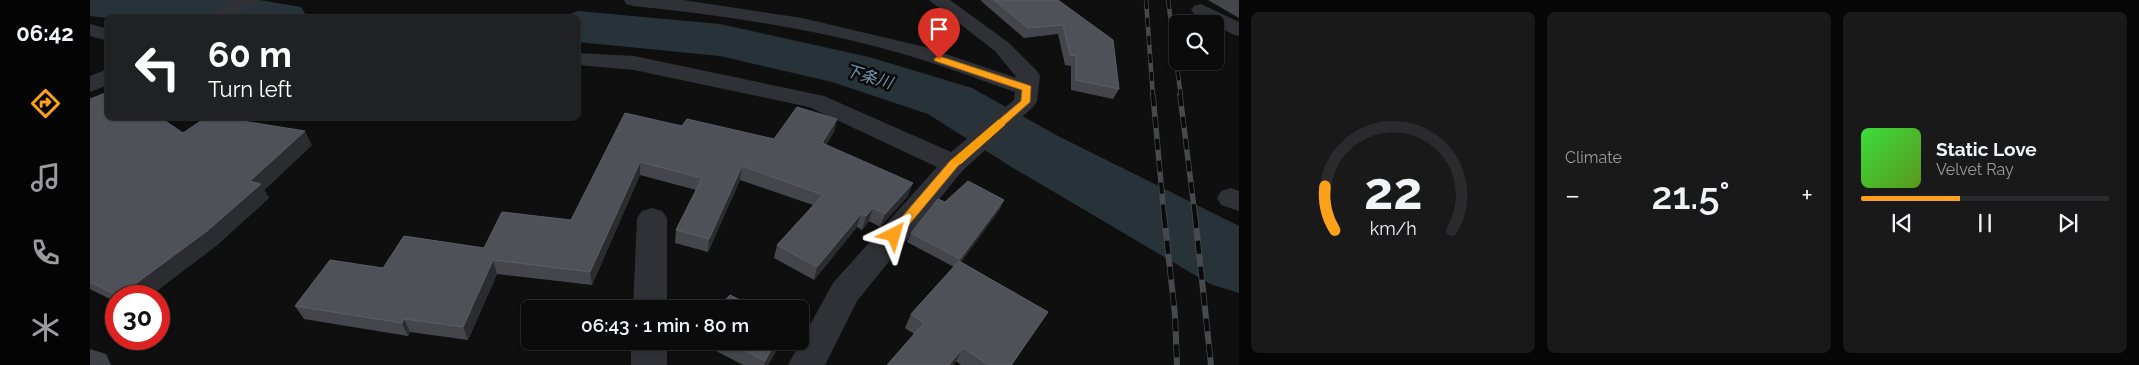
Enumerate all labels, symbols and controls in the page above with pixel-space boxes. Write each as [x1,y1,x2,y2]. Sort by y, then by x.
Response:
pin [918,8,960,59]
icon: arrive [925,15,953,43]
map controls [1169,15,1224,70]
button: search [1169,15,1224,70]
text: 06:42 [16,20,74,46]
text: 60 m [208,34,292,75]
icon: left [125,35,190,100]
water label: 下条川 [843,60,896,93]
text: Turn left [208,76,292,102]
icon: directions [28,86,63,121]
text: Static Love [1936,138,2037,160]
text: Climate [1565,148,1622,167]
icon: music [28,160,63,195]
text: 22 [1364,160,1422,221]
text: Velvet Ray [1936,160,2014,179]
text: 21.5° [1652,173,1730,218]
text: − [1565,179,1580,212]
text: + [1801,179,1813,212]
position arrow [867,208,919,260]
icon: previous [1888,209,1916,237]
icon: pause [1971,209,1999,237]
icon: next [2054,209,2082,237]
text: km/h [1369,218,1417,239]
icon: phone [28,235,63,270]
speed limit sign: 30 [105,285,170,350]
icon: climate [28,310,63,345]
text: 06:43 · 1 min · 80 m [581,314,749,336]

